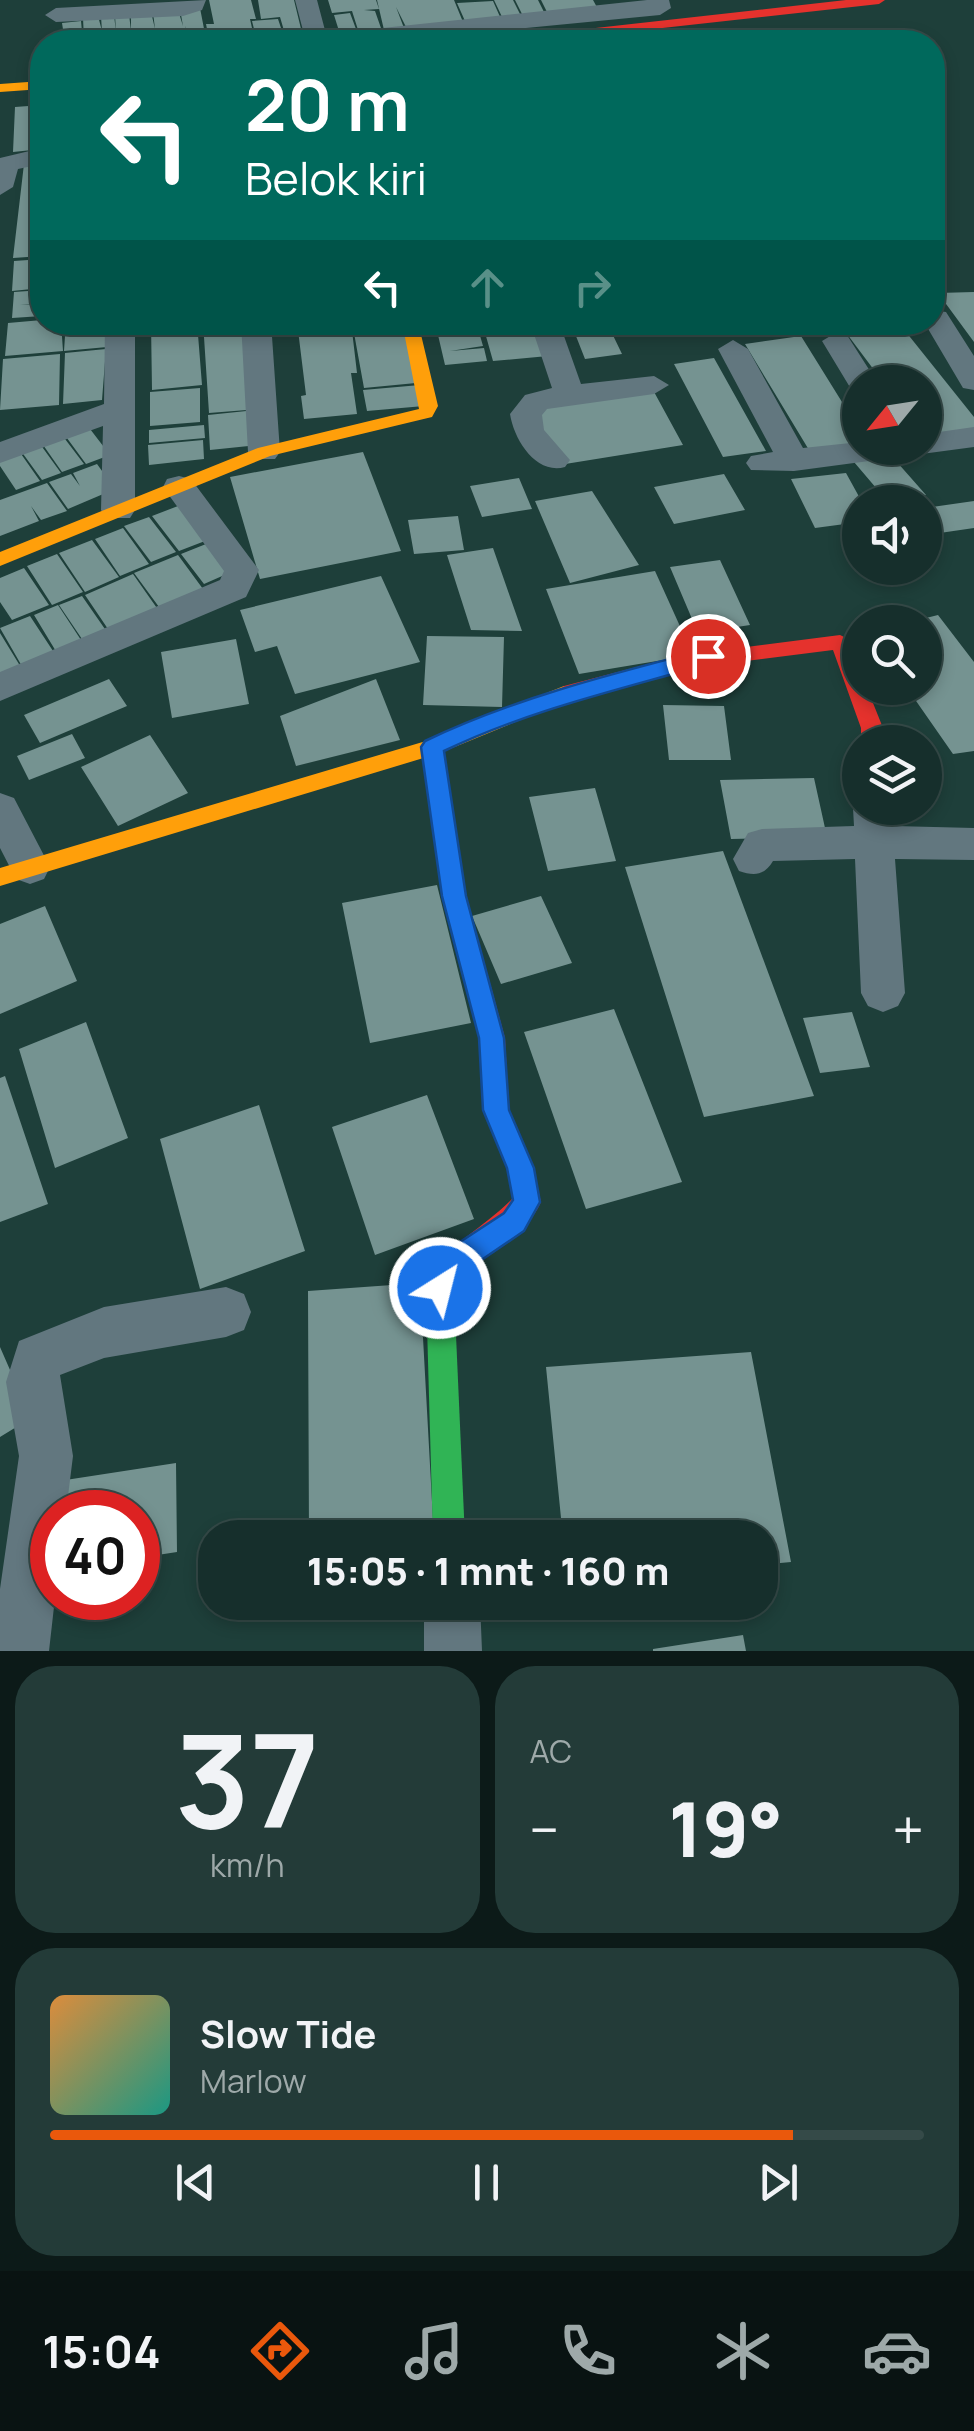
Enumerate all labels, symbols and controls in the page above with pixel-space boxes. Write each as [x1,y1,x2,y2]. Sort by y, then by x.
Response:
text: 20 m [245,56,410,152]
icon: left [80,70,210,200]
text: Belok kiri [245,147,427,209]
icon: left [355,260,410,315]
icon: ahead [460,260,515,315]
icon: right [565,260,620,315]
north arrow [842,365,942,465]
map controls [842,365,942,825]
button: sound [842,485,942,585]
button: search [842,605,942,705]
pin [666,614,751,699]
icon: arrive [681,629,736,684]
button: layers [842,725,942,825]
position arrow [388,1236,492,1340]
speed limit sign: 40 [30,1490,160,1620]
text: 15:05 · 1 mnt · 160 m [307,1544,669,1596]
text: 37 [175,1689,320,1867]
text: AC [530,1729,572,1773]
text: 19° [669,1777,783,1880]
text: − [530,1791,559,1867]
text: + [892,1791,924,1867]
text: km/h [210,1843,284,1887]
text: Slow Tide [200,2007,377,2059]
text: Marlow [200,2059,307,2103]
icon: previous [168,2155,223,2210]
icon: pause [459,2155,514,2210]
icon: next [751,2155,806,2210]
icon: directions [245,2316,315,2386]
icon: music [399,2316,469,2386]
icon: phone [553,2316,623,2386]
icon: climate [708,2316,778,2386]
icon: car [862,2316,932,2386]
text: 15:04 [42,2320,161,2382]

